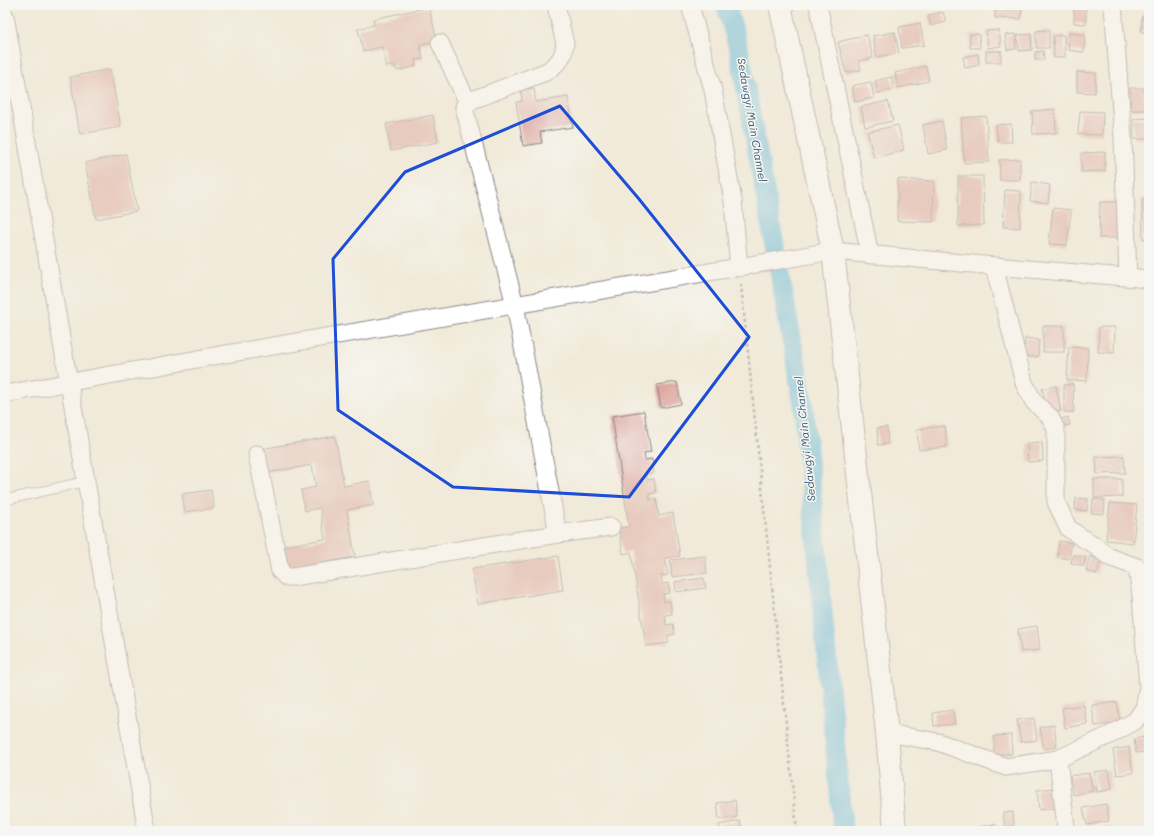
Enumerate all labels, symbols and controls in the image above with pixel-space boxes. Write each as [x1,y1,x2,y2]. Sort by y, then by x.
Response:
water label: Sedawgyi Main Channel [734,57,771,183]
water label: Sedawgyi Main Channel [790,376,819,502]

